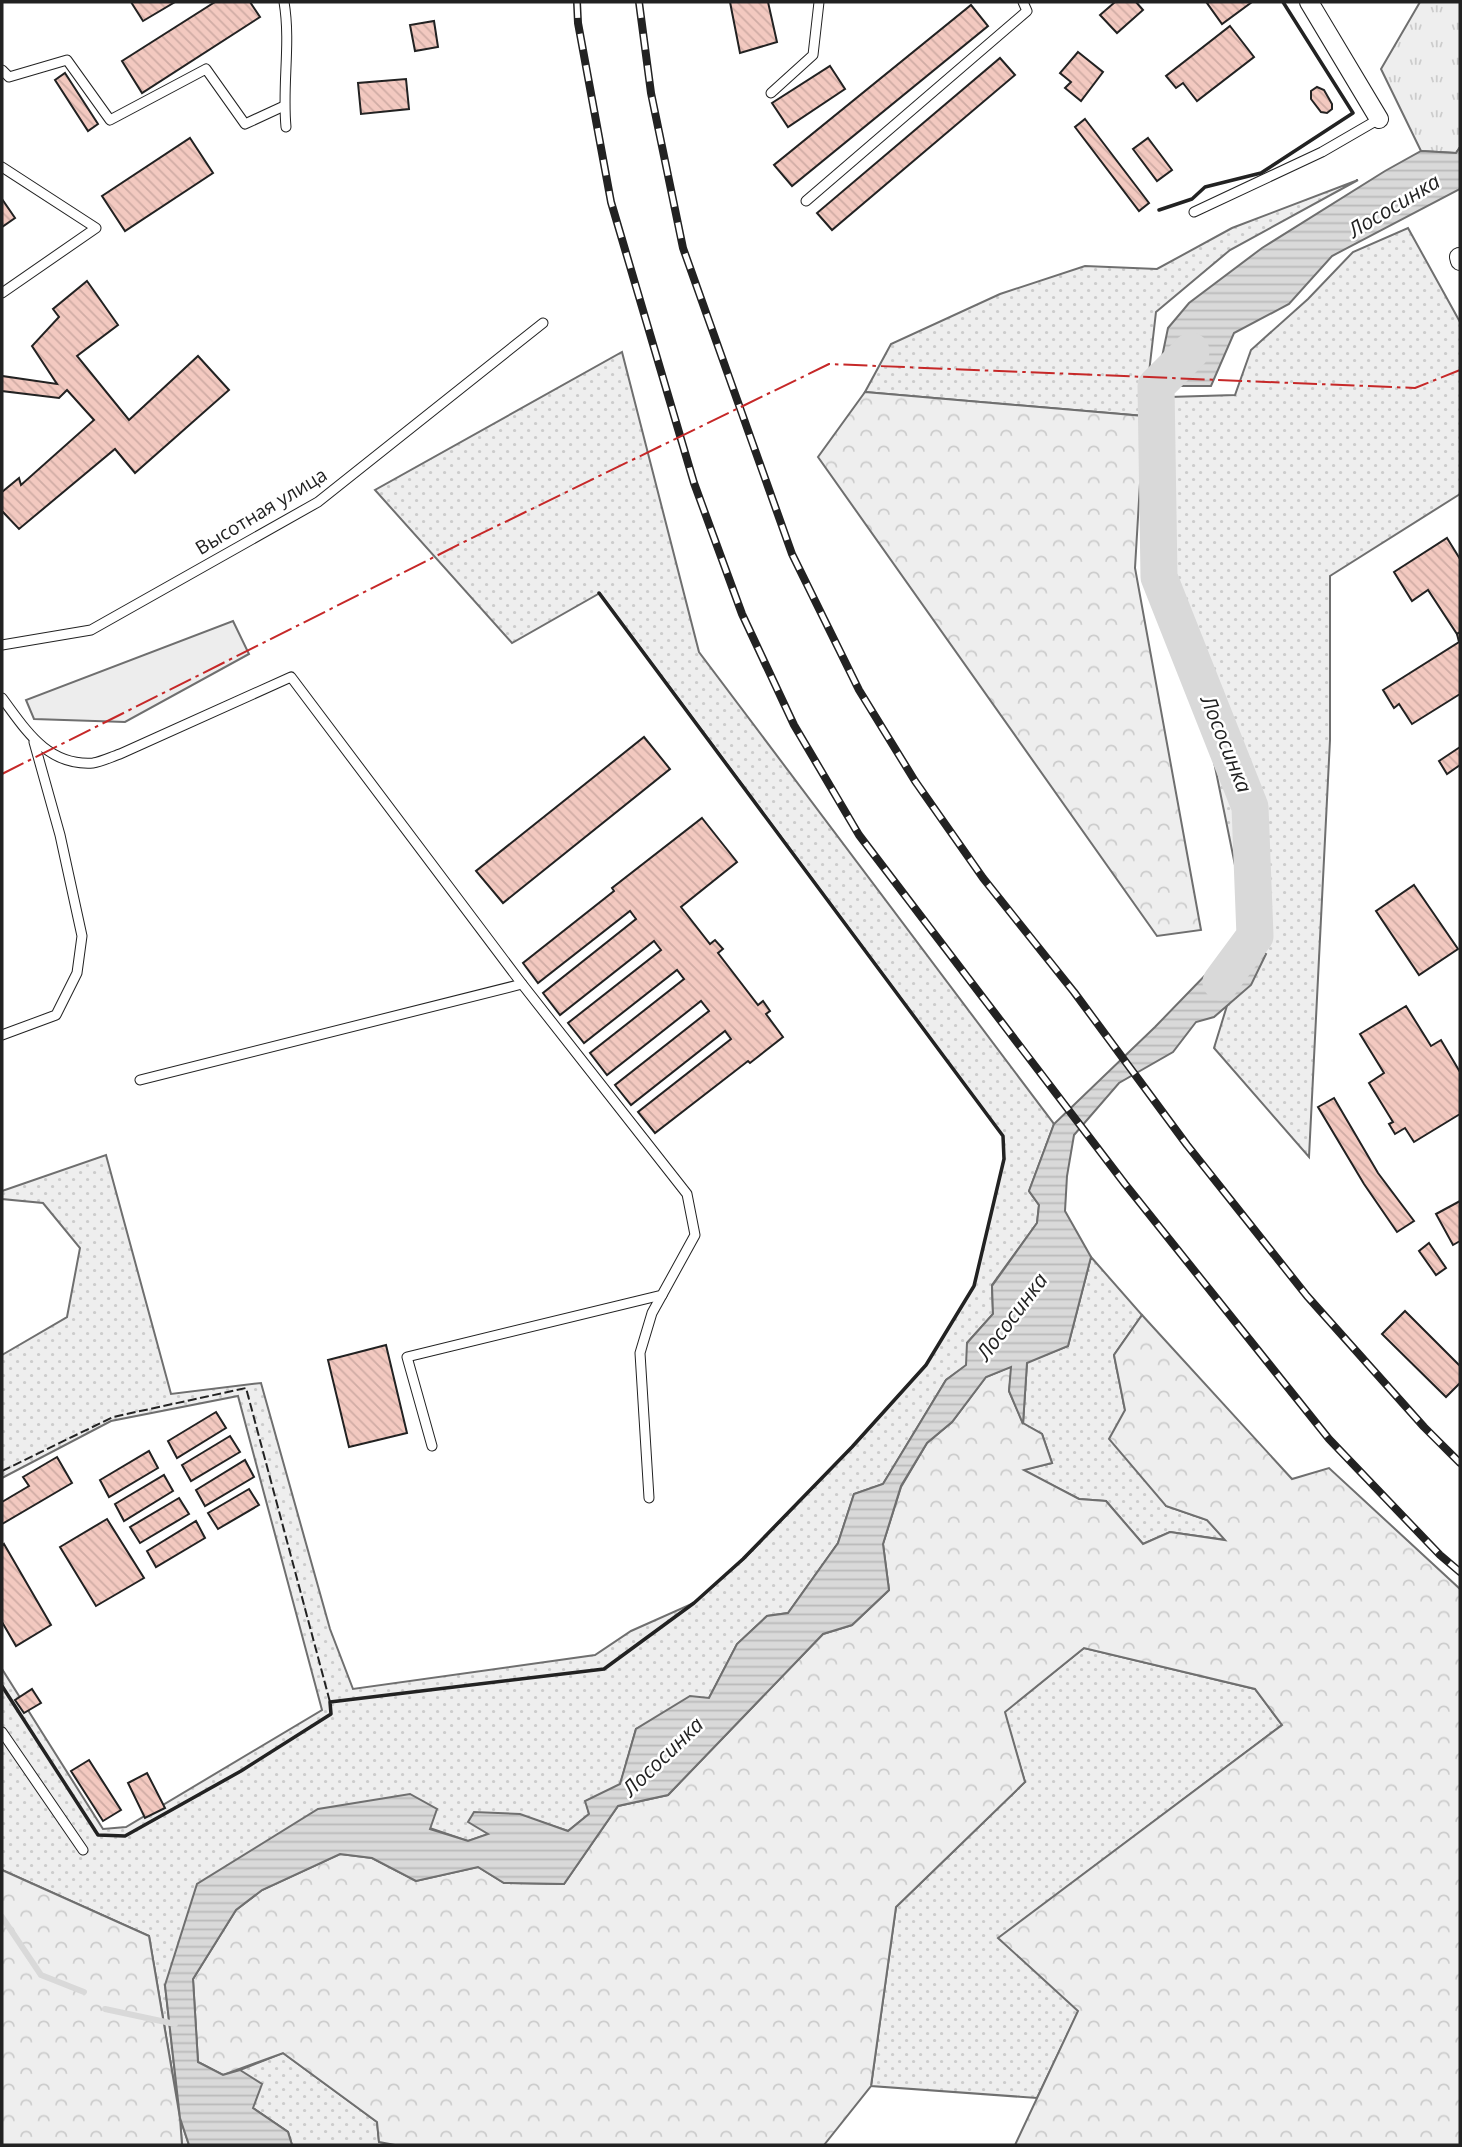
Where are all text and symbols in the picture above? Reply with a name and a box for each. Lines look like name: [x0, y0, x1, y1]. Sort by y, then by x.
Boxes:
water label: Лососинка: [1341, 167, 1445, 244]
street label: Высотная улица: [190, 461, 332, 561]
water label: Лососинка: [1194, 690, 1259, 797]
water label: Лососинка: [968, 1267, 1053, 1367]
water label: Лососинка: [615, 1710, 709, 1803]

